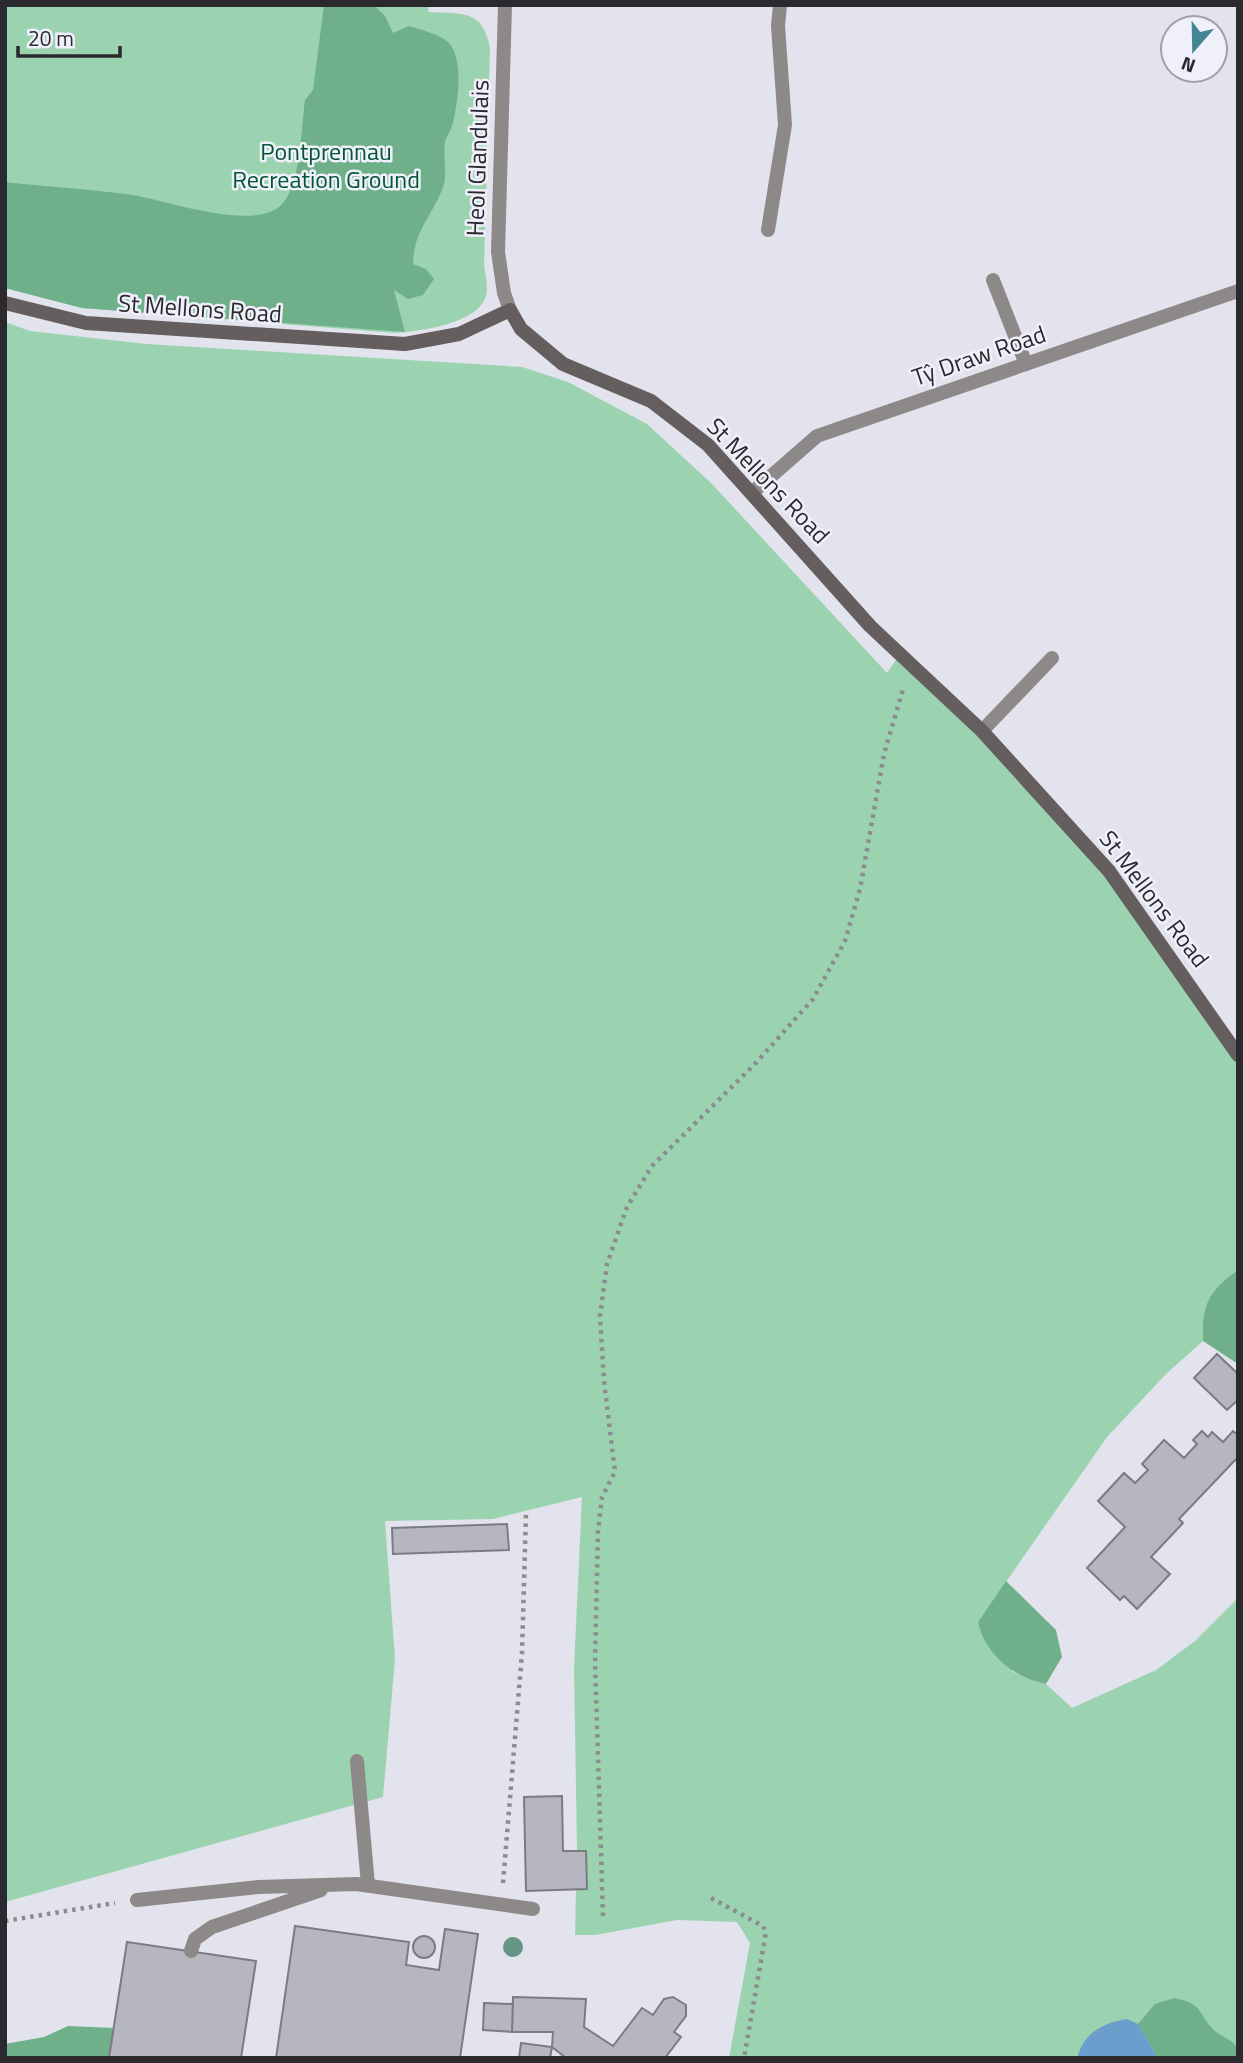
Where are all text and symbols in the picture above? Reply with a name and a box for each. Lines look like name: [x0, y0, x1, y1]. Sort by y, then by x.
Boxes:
scale bar: [18, 14, 119, 58]
north arrow: [1159, 14, 1229, 84]
text: 20 m: [28, 22, 74, 54]
text: N: [1177, 50, 1199, 81]
street label: Heol Glandulais: [456, 79, 498, 237]
park label: Pontprennau Recreation Ground: [232, 133, 420, 197]
street label: St Mellons Road: [117, 284, 283, 332]
street label: Tŷ Draw Road: [907, 315, 1050, 395]
street label: St Mellons Road: [699, 409, 839, 552]
street label: St Mellons Road: [1091, 822, 1218, 975]

